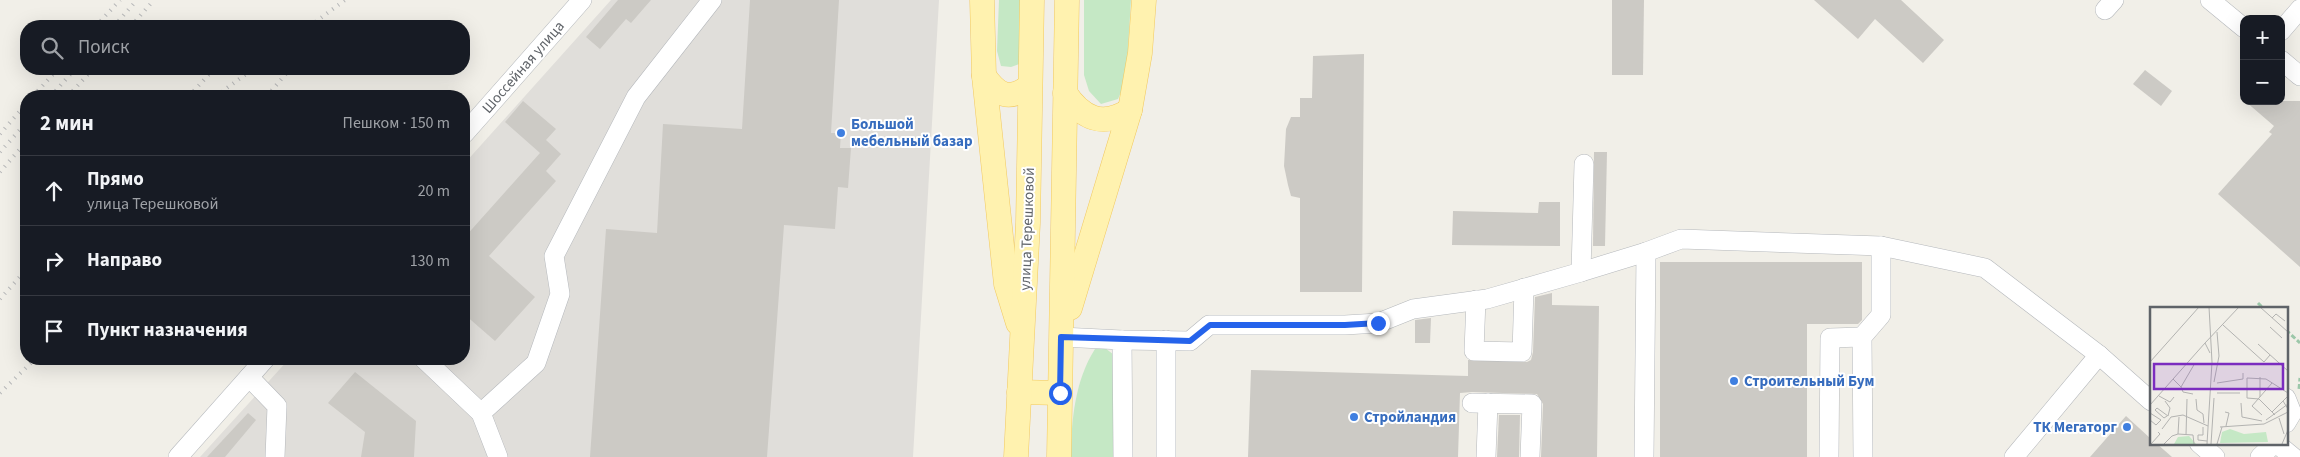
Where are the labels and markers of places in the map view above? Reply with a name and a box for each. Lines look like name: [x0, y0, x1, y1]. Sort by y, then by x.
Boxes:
place label: Большой мебельный базар: [851, 114, 973, 152]
marker: Большой мебельный базар: [835, 127, 847, 139]
place label: Строительный Бум: [1744, 371, 1874, 392]
marker: Строительный Бум: [1728, 375, 1740, 387]
place label: Стройландия: [1364, 407, 1456, 428]
marker: Стройландия: [1348, 411, 1360, 423]
place label: ТК Мегаторг: [2033, 417, 2118, 438]
marker: ТК Мегаторг: [2121, 421, 2133, 433]

